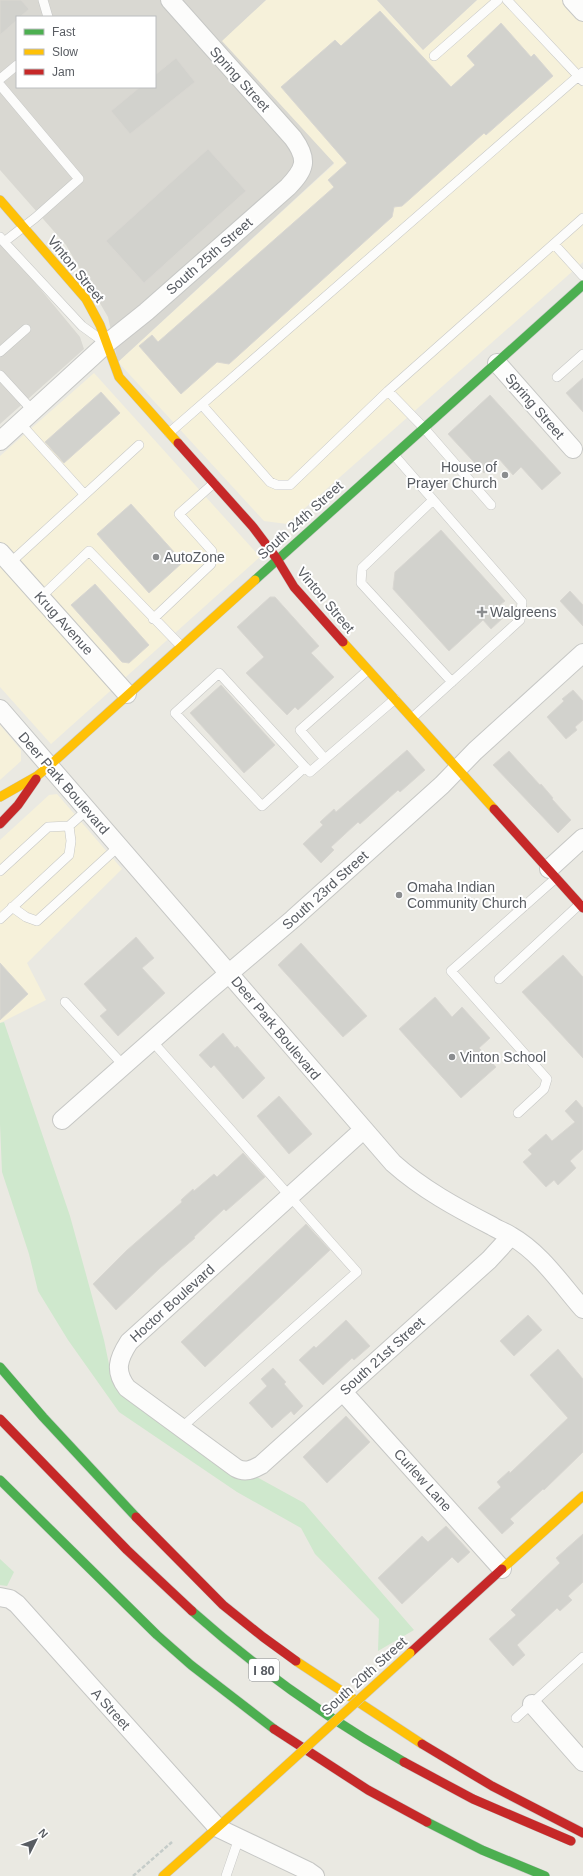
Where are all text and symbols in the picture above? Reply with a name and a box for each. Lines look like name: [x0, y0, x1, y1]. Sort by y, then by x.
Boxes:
legend: [16, 16, 156, 88]
text: Fast: [52, 25, 76, 39]
street label: Spring Street: [207, 43, 273, 115]
text: Slow: [52, 45, 78, 59]
text: Jam: [52, 65, 75, 79]
street label: South 25th Street: [163, 214, 255, 298]
street label: Vinton Street: [44, 233, 108, 305]
street label: Spring Street: [502, 370, 568, 442]
place label: House of Prayer Church: [407, 459, 497, 491]
marker: House of Prayer Church: [500, 470, 510, 480]
street label: South 24th Street: [254, 478, 346, 562]
place label: AutoZone: [164, 549, 225, 565]
marker: AutoZone: [151, 552, 161, 562]
street label: Vinton Street: [294, 564, 358, 636]
street label: Krug Avenue: [31, 588, 97, 658]
place label: Walgreens: [490, 604, 556, 620]
marker: Walgreens: [477, 607, 487, 617]
street label: Deer Park Boulevard: [15, 729, 113, 837]
street label: South 23rd Street: [279, 847, 371, 933]
place label: Omaha Indian Community Church: [407, 879, 527, 911]
marker: Omaha Indian Community Church: [394, 890, 404, 900]
street label: Deer Park Boulevard: [228, 973, 324, 1083]
place label: Vinton School: [460, 1049, 546, 1065]
marker: Vinton School: [447, 1052, 457, 1062]
street label: Hoctor Boulevard: [126, 1261, 218, 1345]
street label: South 21st Street: [336, 1314, 428, 1398]
street label: Curlew Lane: [391, 1445, 455, 1515]
street label: South 20th Street: [318, 1634, 410, 1718]
road number: I 80: [249, 1659, 279, 1681]
street label: A Street: [88, 1685, 134, 1733]
north arrow: [16, 1820, 56, 1860]
text: N: [36, 1826, 51, 1840]

